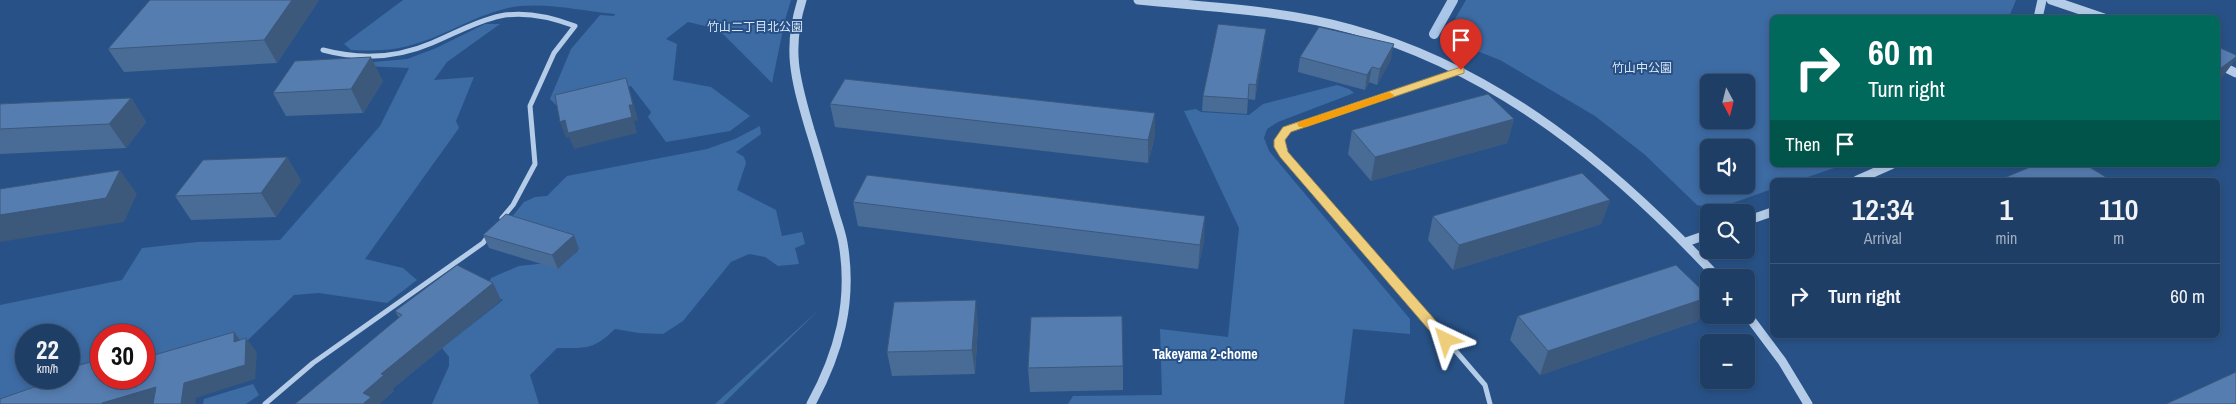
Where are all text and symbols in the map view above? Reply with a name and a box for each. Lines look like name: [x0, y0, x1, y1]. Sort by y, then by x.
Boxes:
park label: 竹山二丁目北公園: [707, 19, 803, 35]
pin: [1440, 19, 1482, 70]
icon: arrive: [1447, 26, 1475, 54]
text: 60 m: [1868, 29, 1933, 76]
icon: right: [1785, 35, 1850, 100]
park label: 竹山中公園: [1612, 60, 1672, 76]
north arrow: [1700, 74, 1755, 129]
map controls: [1700, 74, 1755, 389]
text: Turn right: [1868, 74, 1945, 104]
icon: arrive: [1831, 130, 1859, 158]
text: Then: [1785, 131, 1821, 157]
button: sound: [1700, 139, 1755, 194]
text: 12:34: [1852, 189, 1914, 229]
text: 1: [2000, 189, 2013, 229]
text: 110: [2099, 189, 2138, 229]
button: search: [1700, 204, 1755, 259]
text: Arrival: [1864, 227, 1902, 249]
text: min: [1996, 227, 2017, 249]
text: m: [2113, 227, 2124, 249]
button: +: [1700, 269, 1755, 324]
icon: right: [1785, 282, 1813, 310]
text: Turn right: [1828, 283, 1900, 309]
text: 60 m: [2170, 283, 2205, 309]
position arrow: [1419, 313, 1471, 365]
speed limit sign: 30: [90, 324, 155, 389]
text: 22: [36, 333, 59, 367]
button: −: [1700, 334, 1755, 389]
district label: Takeyama 2-chome: [1152, 345, 1258, 363]
text: km/h: [37, 361, 58, 377]

